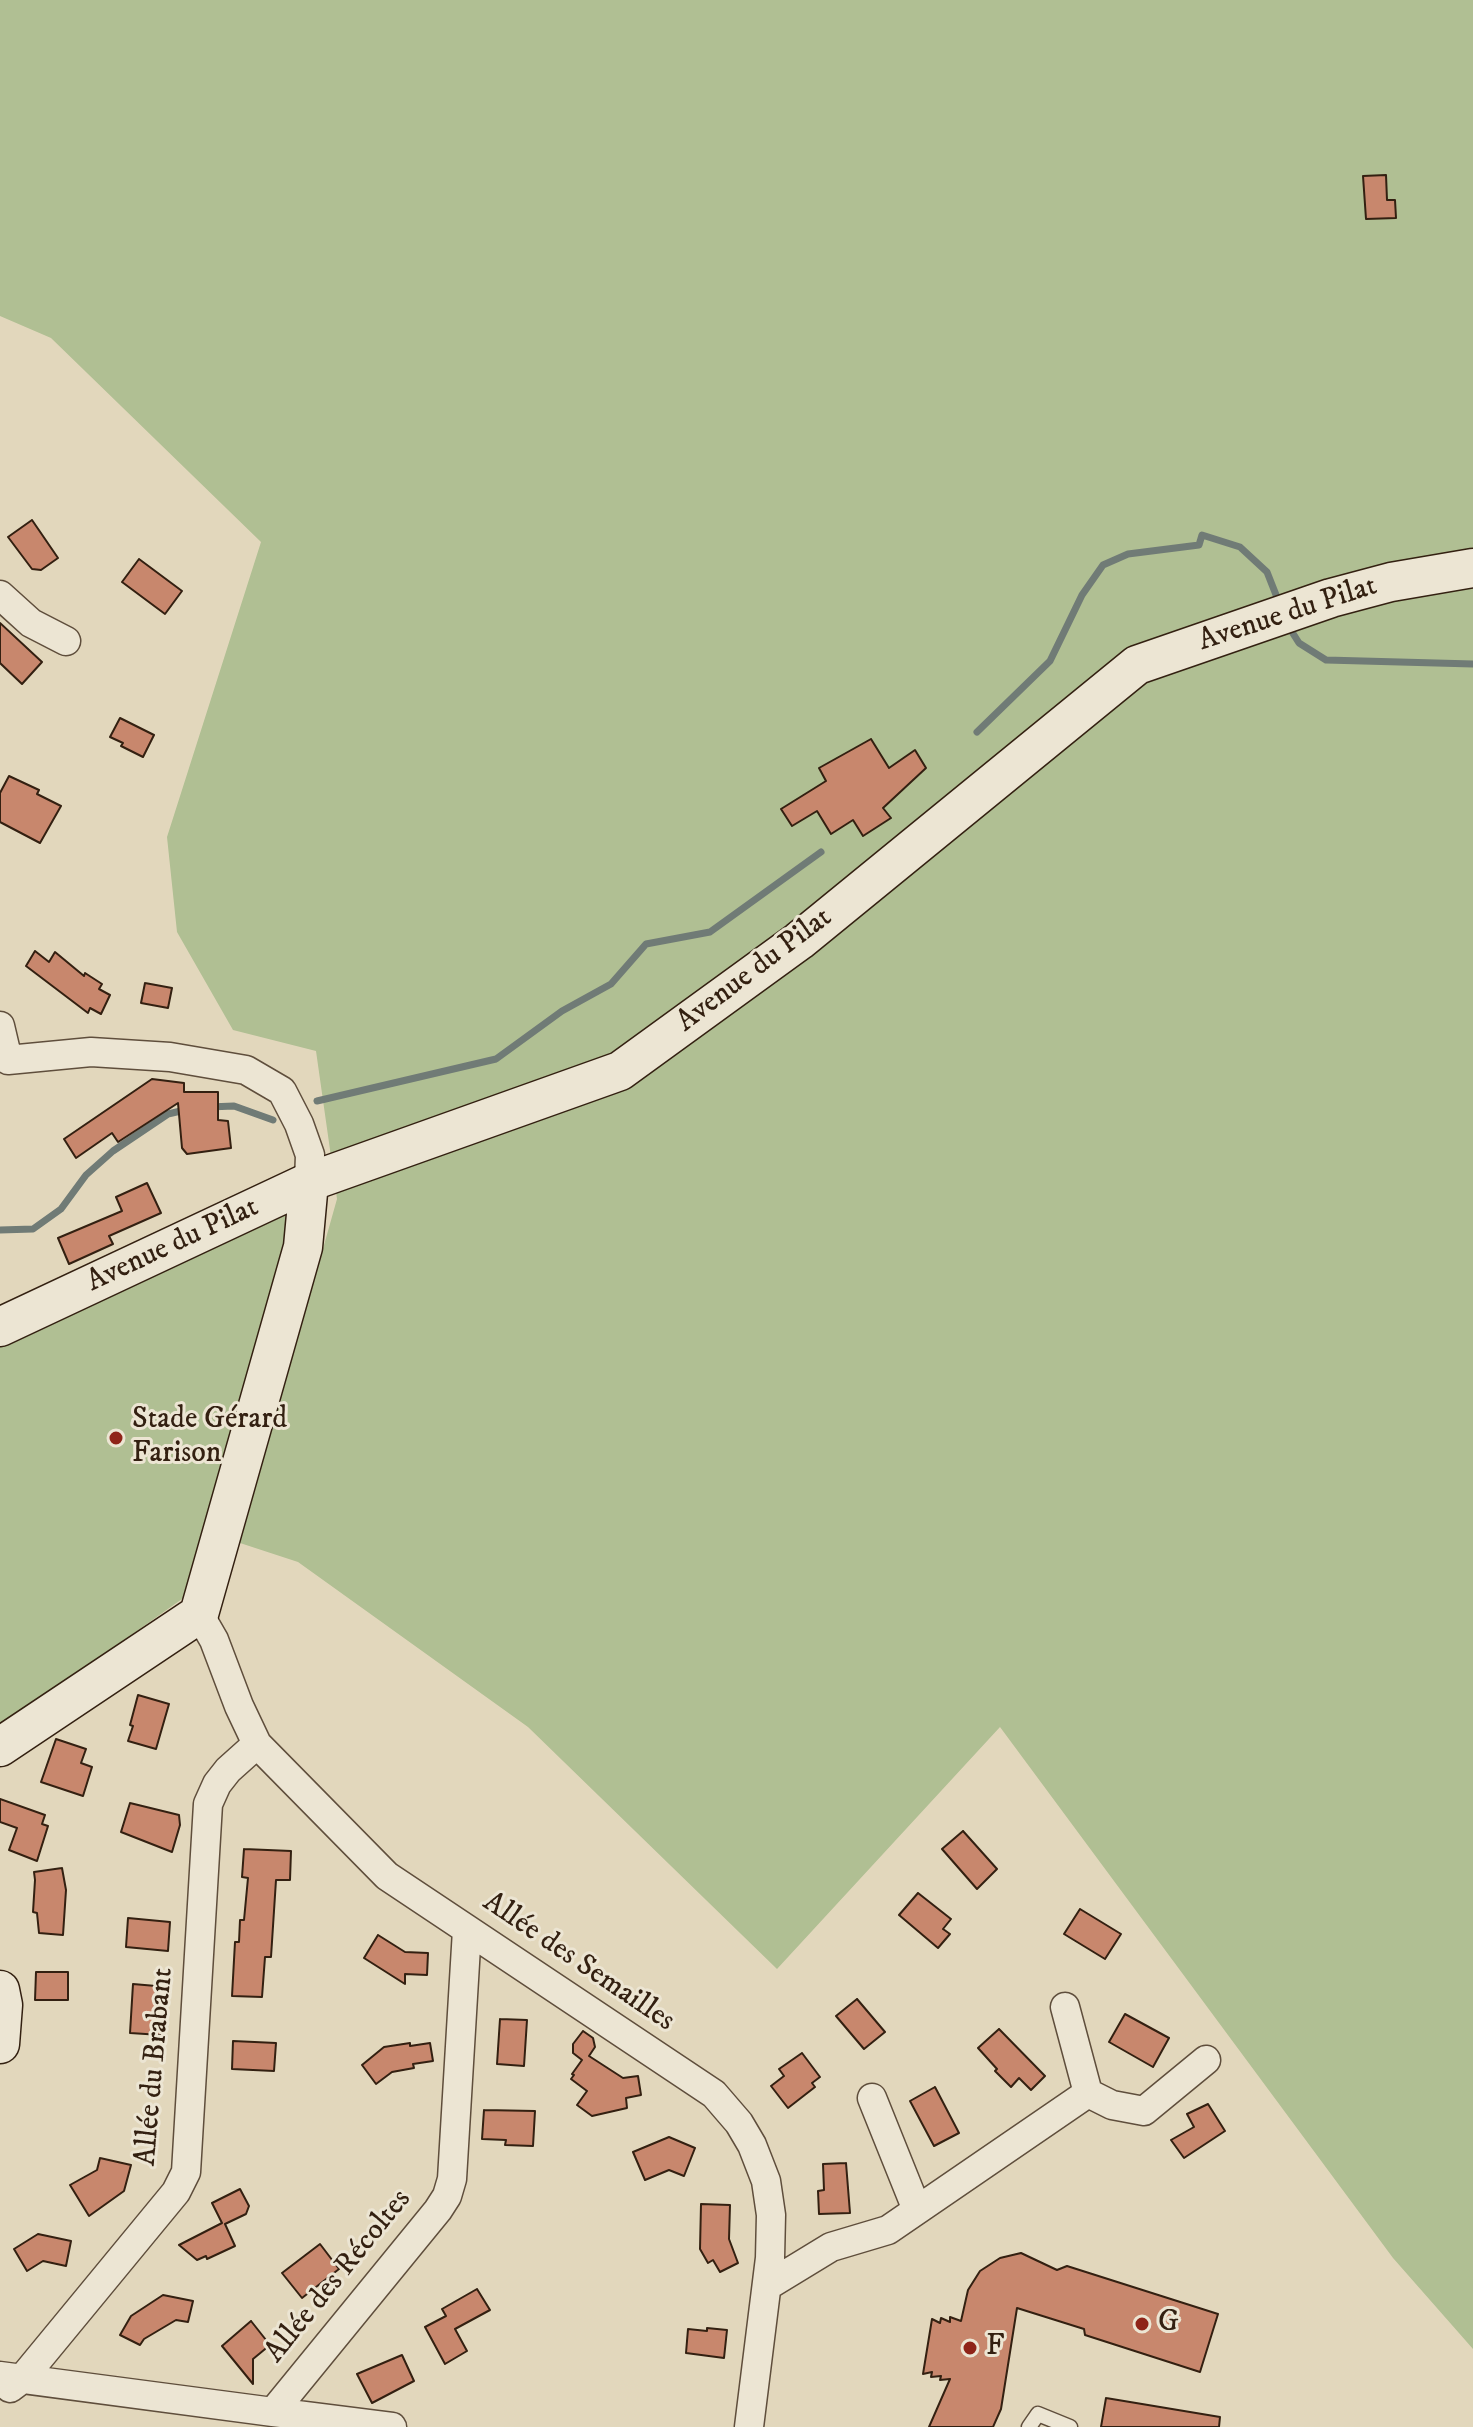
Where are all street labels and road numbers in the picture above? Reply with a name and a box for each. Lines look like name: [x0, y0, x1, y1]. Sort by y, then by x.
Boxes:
street label: Avenue du Pilat: [1194, 569, 1382, 661]
street label: Avenue du Pilat: [670, 901, 840, 1041]
street label: Avenue du Pilat: [81, 1191, 265, 1301]
street label: Allée des Semailles: [475, 1886, 681, 2040]
street label: Allée du Brabant: [129, 1966, 183, 2168]
street label: Allée des Récoltes: [258, 2183, 420, 2371]

